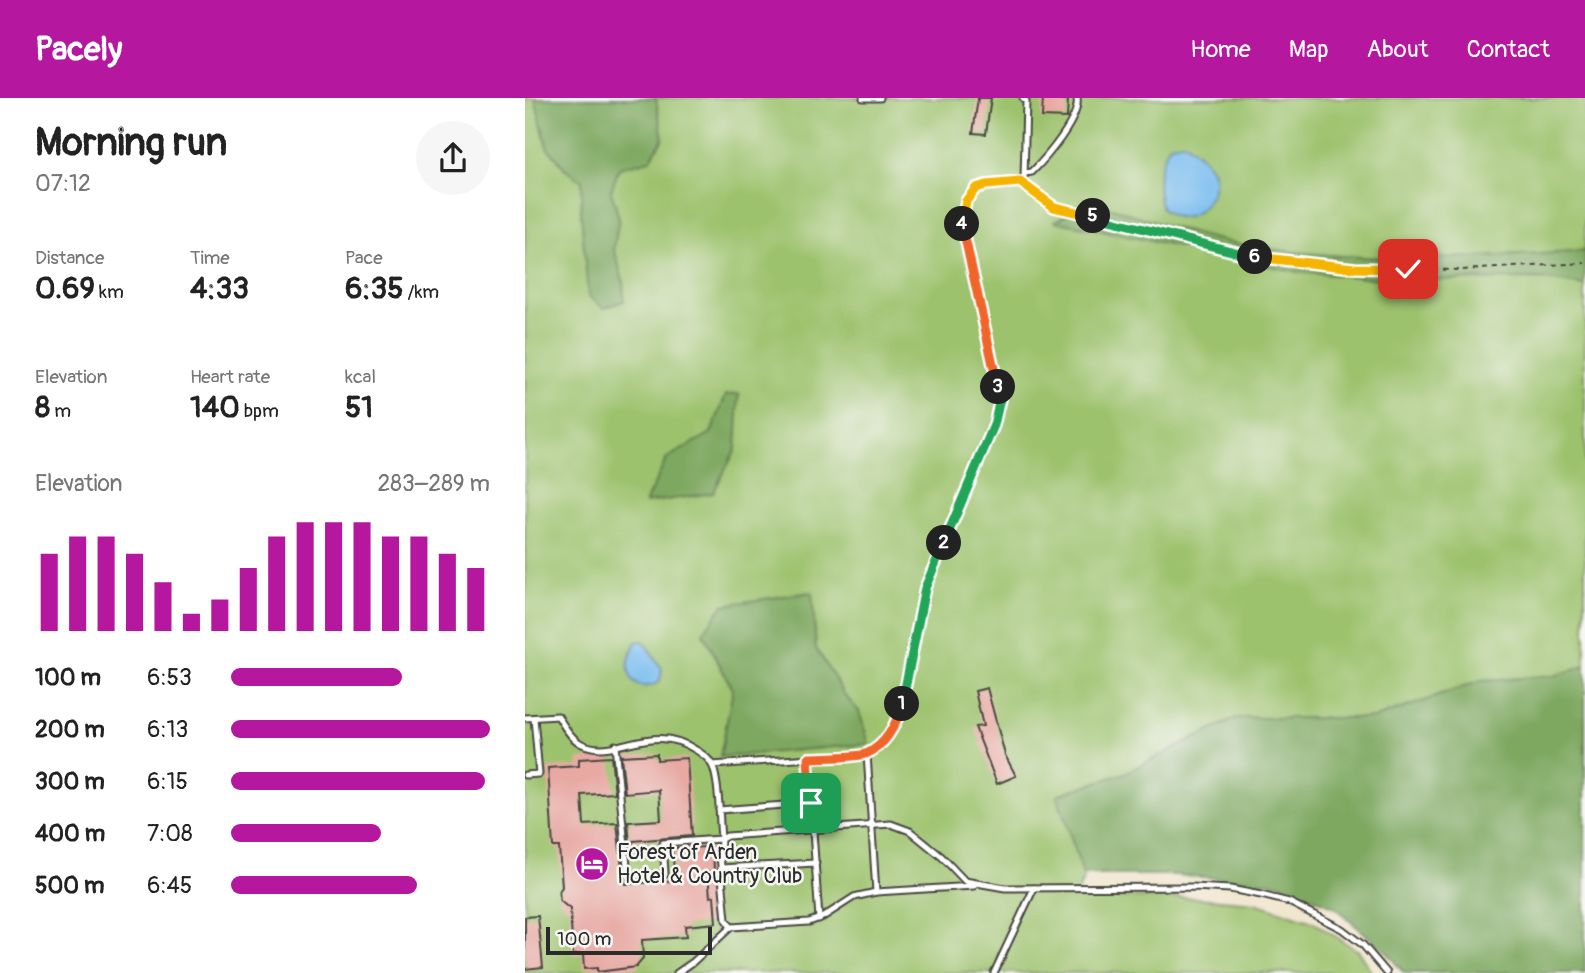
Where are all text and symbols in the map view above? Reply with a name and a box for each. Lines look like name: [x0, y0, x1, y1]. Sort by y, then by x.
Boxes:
text: Pacely: [35, 29, 122, 70]
text: Home: [1190, 35, 1251, 64]
text: Map: [1289, 35, 1329, 64]
text: About: [1367, 35, 1429, 64]
text: Contact: [1467, 35, 1550, 64]
text: Morning run: [35, 119, 227, 167]
button: share: [416, 121, 490, 195]
text: 07:12: [35, 169, 91, 198]
pin: 5: [1075, 198, 1111, 234]
text: 5: [1087, 203, 1098, 227]
pin: 4: [945, 206, 979, 242]
text: 4: [956, 211, 967, 235]
pin: [1378, 239, 1438, 299]
pin: 6: [1237, 240, 1273, 274]
text: 6: [1249, 244, 1260, 268]
text: Distance: [35, 246, 104, 270]
text: Time: [190, 246, 230, 270]
text: Pace: [345, 246, 383, 270]
icon: check: [1389, 250, 1427, 288]
text: 0.69: [35, 270, 95, 307]
text: 4:33: [190, 270, 249, 307]
text: 6:35: [345, 270, 403, 307]
text: km: [95, 280, 124, 304]
text: /km: [403, 280, 439, 304]
text: Elevation: [35, 365, 107, 389]
text: Heart rate: [190, 365, 270, 389]
text: kcal: [345, 365, 376, 389]
pin: 3: [981, 370, 1015, 404]
text: 3: [992, 374, 1003, 398]
text: 8: [35, 389, 50, 426]
text: 140: [190, 389, 240, 426]
text: 51: [345, 389, 373, 426]
text: m: [50, 399, 71, 423]
text: bpm: [240, 399, 279, 423]
text: Elevation: [35, 469, 123, 498]
text: 283–289 m: [377, 469, 490, 498]
pin: 2: [927, 526, 961, 560]
text: 2: [938, 530, 949, 554]
text: 100 m: [35, 663, 101, 692]
text: 6:53: [147, 663, 192, 692]
pin: 1: [885, 686, 919, 722]
text: 1: [898, 691, 905, 715]
text: 200 m: [35, 715, 105, 744]
text: 6:13: [147, 715, 188, 744]
text: 300 m: [35, 767, 105, 796]
text: 6:15: [147, 767, 188, 796]
pin: [781, 773, 841, 833]
icon: arrive: [792, 784, 830, 822]
text: 400 m: [35, 819, 105, 848]
text: 7:08: [147, 819, 193, 848]
place label: Forest of Arden Hotel & Country Club: [617, 839, 802, 890]
hotel icon: Forest of Arden Hotel & Country Club: [573, 845, 611, 883]
text: 500 m: [35, 871, 104, 900]
text: 6:45: [147, 871, 192, 900]
scale bar: [546, 924, 712, 956]
text: 100 m: [557, 927, 611, 951]

